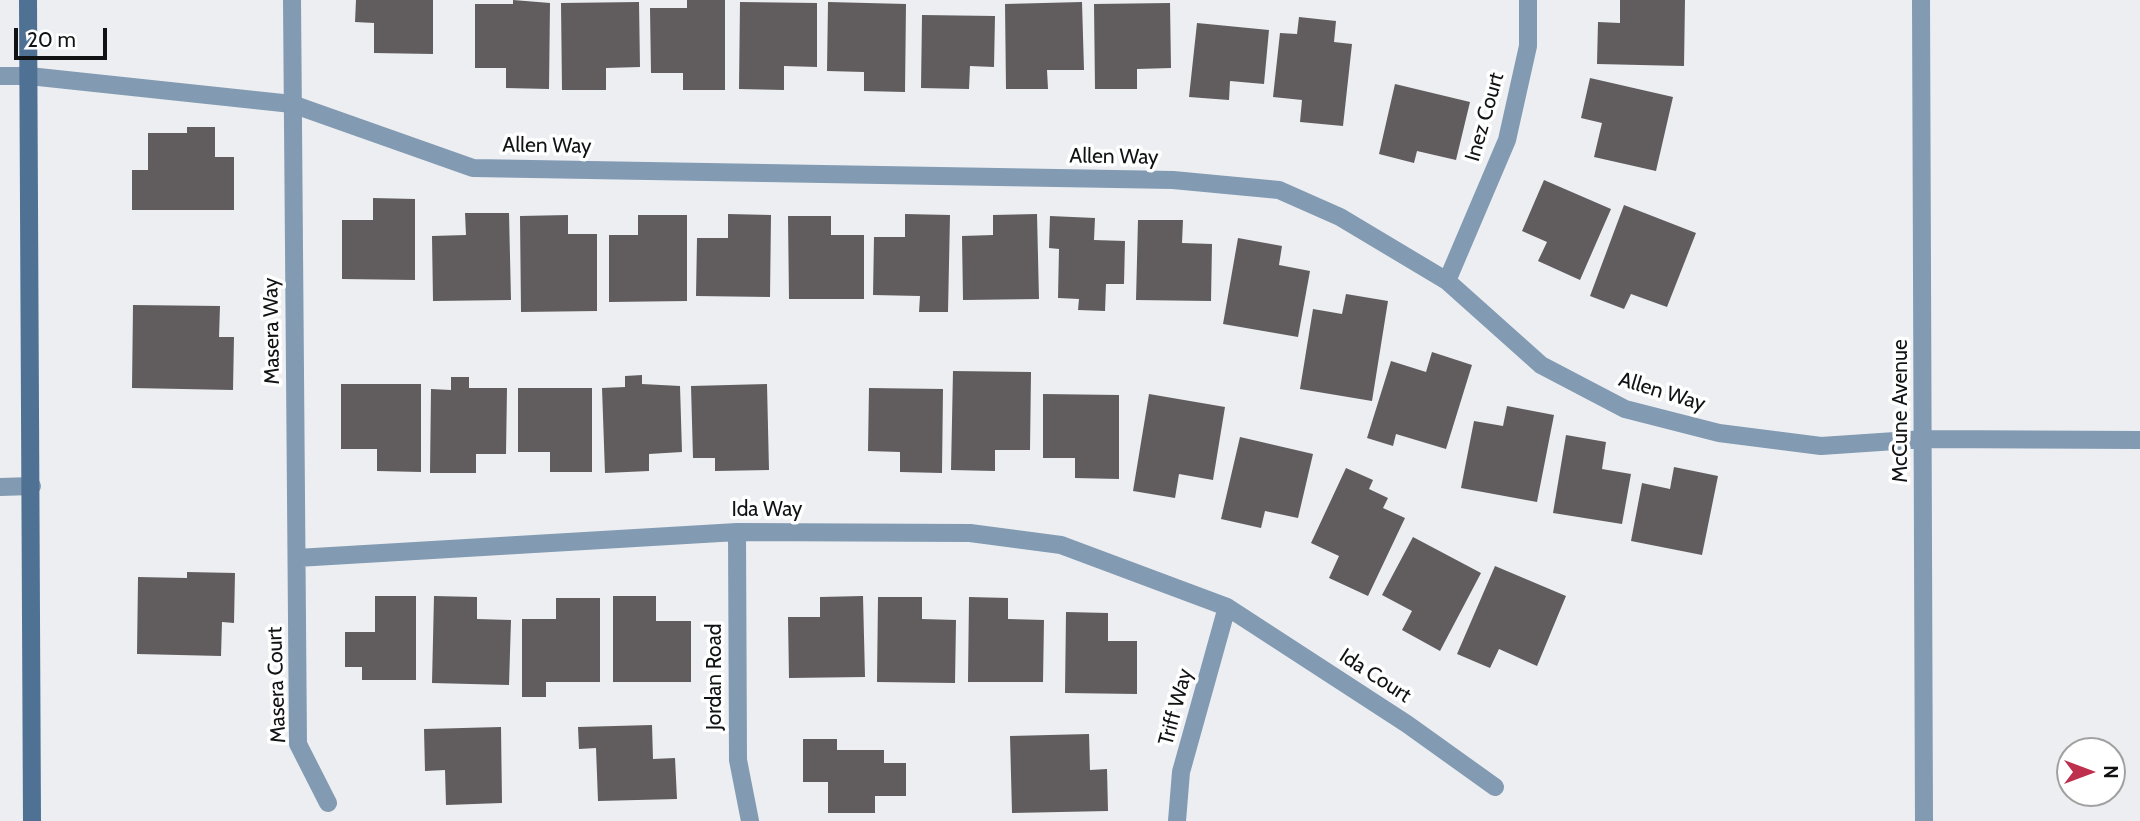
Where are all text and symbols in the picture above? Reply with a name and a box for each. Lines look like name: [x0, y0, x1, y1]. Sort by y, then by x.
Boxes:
scale bar: [18, 14, 110, 58]
text: 20 m: [27, 27, 76, 52]
street label: Inez Court: [1460, 70, 1510, 164]
street label: Allen Way: [502, 133, 592, 159]
street label: Allen Way: [1069, 144, 1159, 170]
street label: Masera Way: [258, 277, 286, 385]
street label: McCune Avenue: [1888, 339, 1914, 483]
street label: Allen Way: [1616, 367, 1708, 417]
street label: Ida Way: [732, 497, 802, 523]
street label: Jordan Road: [702, 624, 728, 730]
street label: Masera Court: [262, 626, 292, 744]
street label: Ida Court: [1334, 644, 1416, 708]
street label: Triff Way: [1154, 666, 1198, 748]
north arrow: [2056, 737, 2126, 807]
text: N: [2099, 765, 2122, 779]

